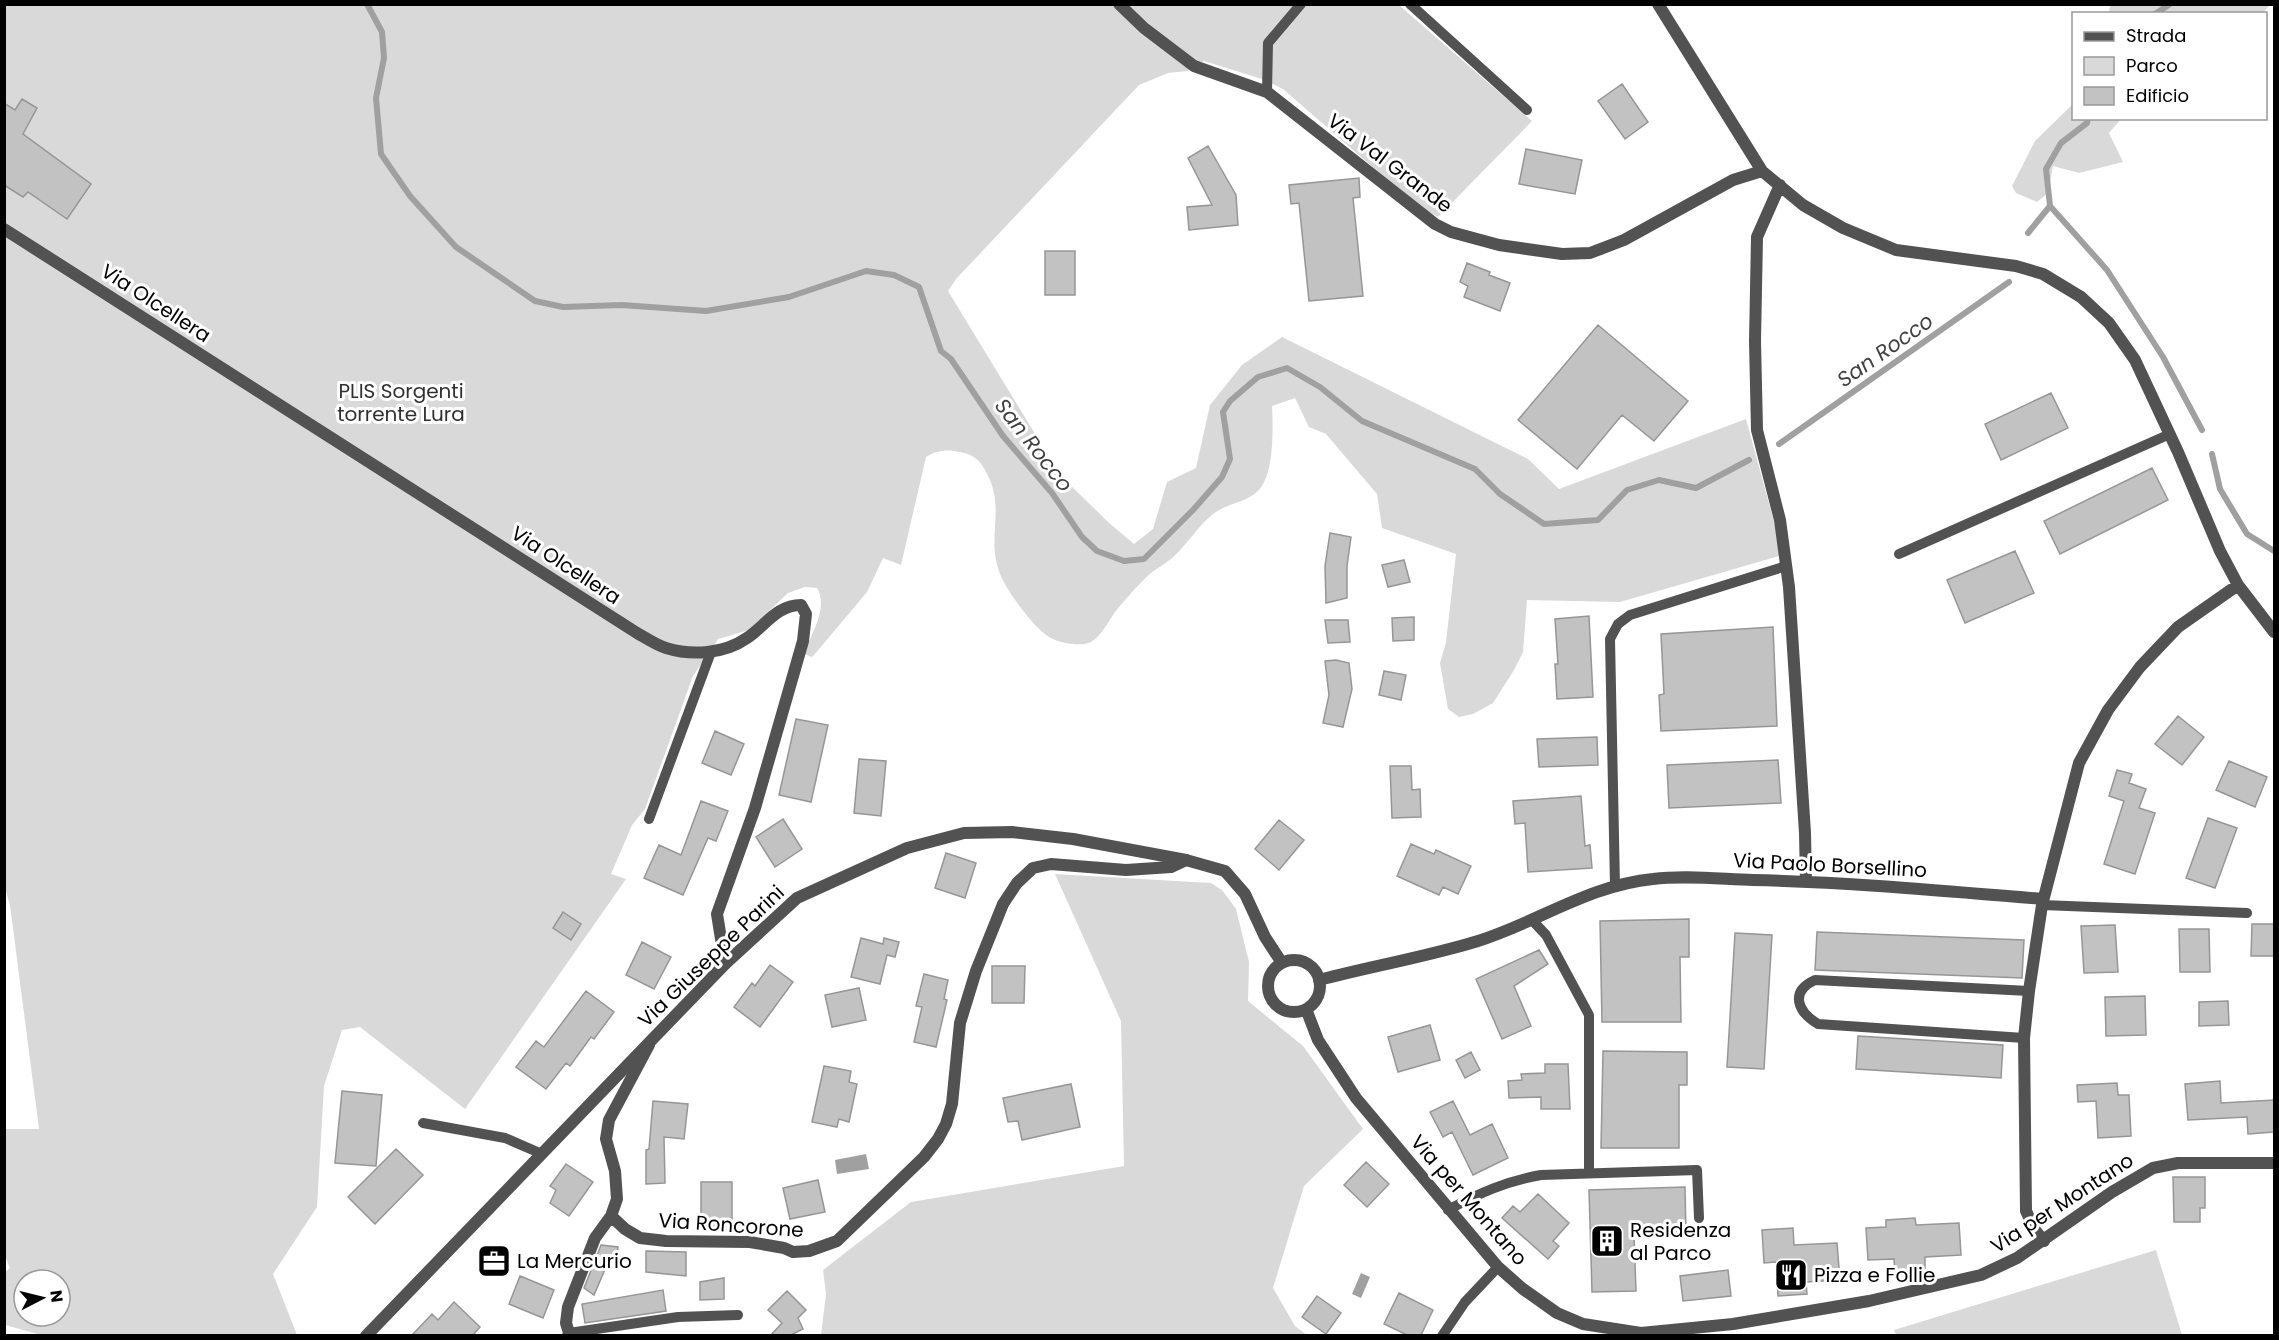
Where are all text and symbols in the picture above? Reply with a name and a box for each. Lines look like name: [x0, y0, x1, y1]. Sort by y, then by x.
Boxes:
legend: [2072, 12, 2267, 120]
text: Strada: [2126, 23, 2186, 48]
text: Parco: [2126, 53, 2178, 78]
text: Edificio: [2126, 83, 2189, 108]
street label: Via Val Grande: [1322, 107, 1458, 219]
street label: Via Olcellera: [96, 257, 216, 349]
water label: San Rocco: [1831, 306, 1939, 394]
park label: PLIS Sorgenti torrente Lura: [337, 377, 465, 428]
water label: San Rocco: [988, 392, 1080, 498]
street label: Via Olcellera: [506, 519, 626, 611]
street label: Via Paolo Borsellino: [1732, 846, 1928, 884]
street label: Via Giuseppe Parini: [632, 879, 790, 1033]
street label: Via per Montano: [1404, 1128, 1534, 1272]
street label: Via per Montano: [1985, 1146, 2139, 1260]
street label: Via Roncorone: [657, 1206, 805, 1244]
place label: Residenza al Parco: [1630, 1216, 1731, 1267]
building icon: Residenza al Parco: [1589, 1223, 1625, 1259]
office icon: La Mercurio: [476, 1243, 512, 1279]
place label: La Mercurio: [517, 1247, 632, 1275]
restaurant icon: Pizza e Follie: [1773, 1257, 1809, 1293]
place label: Pizza e Follie: [1814, 1261, 1935, 1289]
north arrow: [12, 1268, 72, 1328]
text: N: [44, 1289, 69, 1304]

